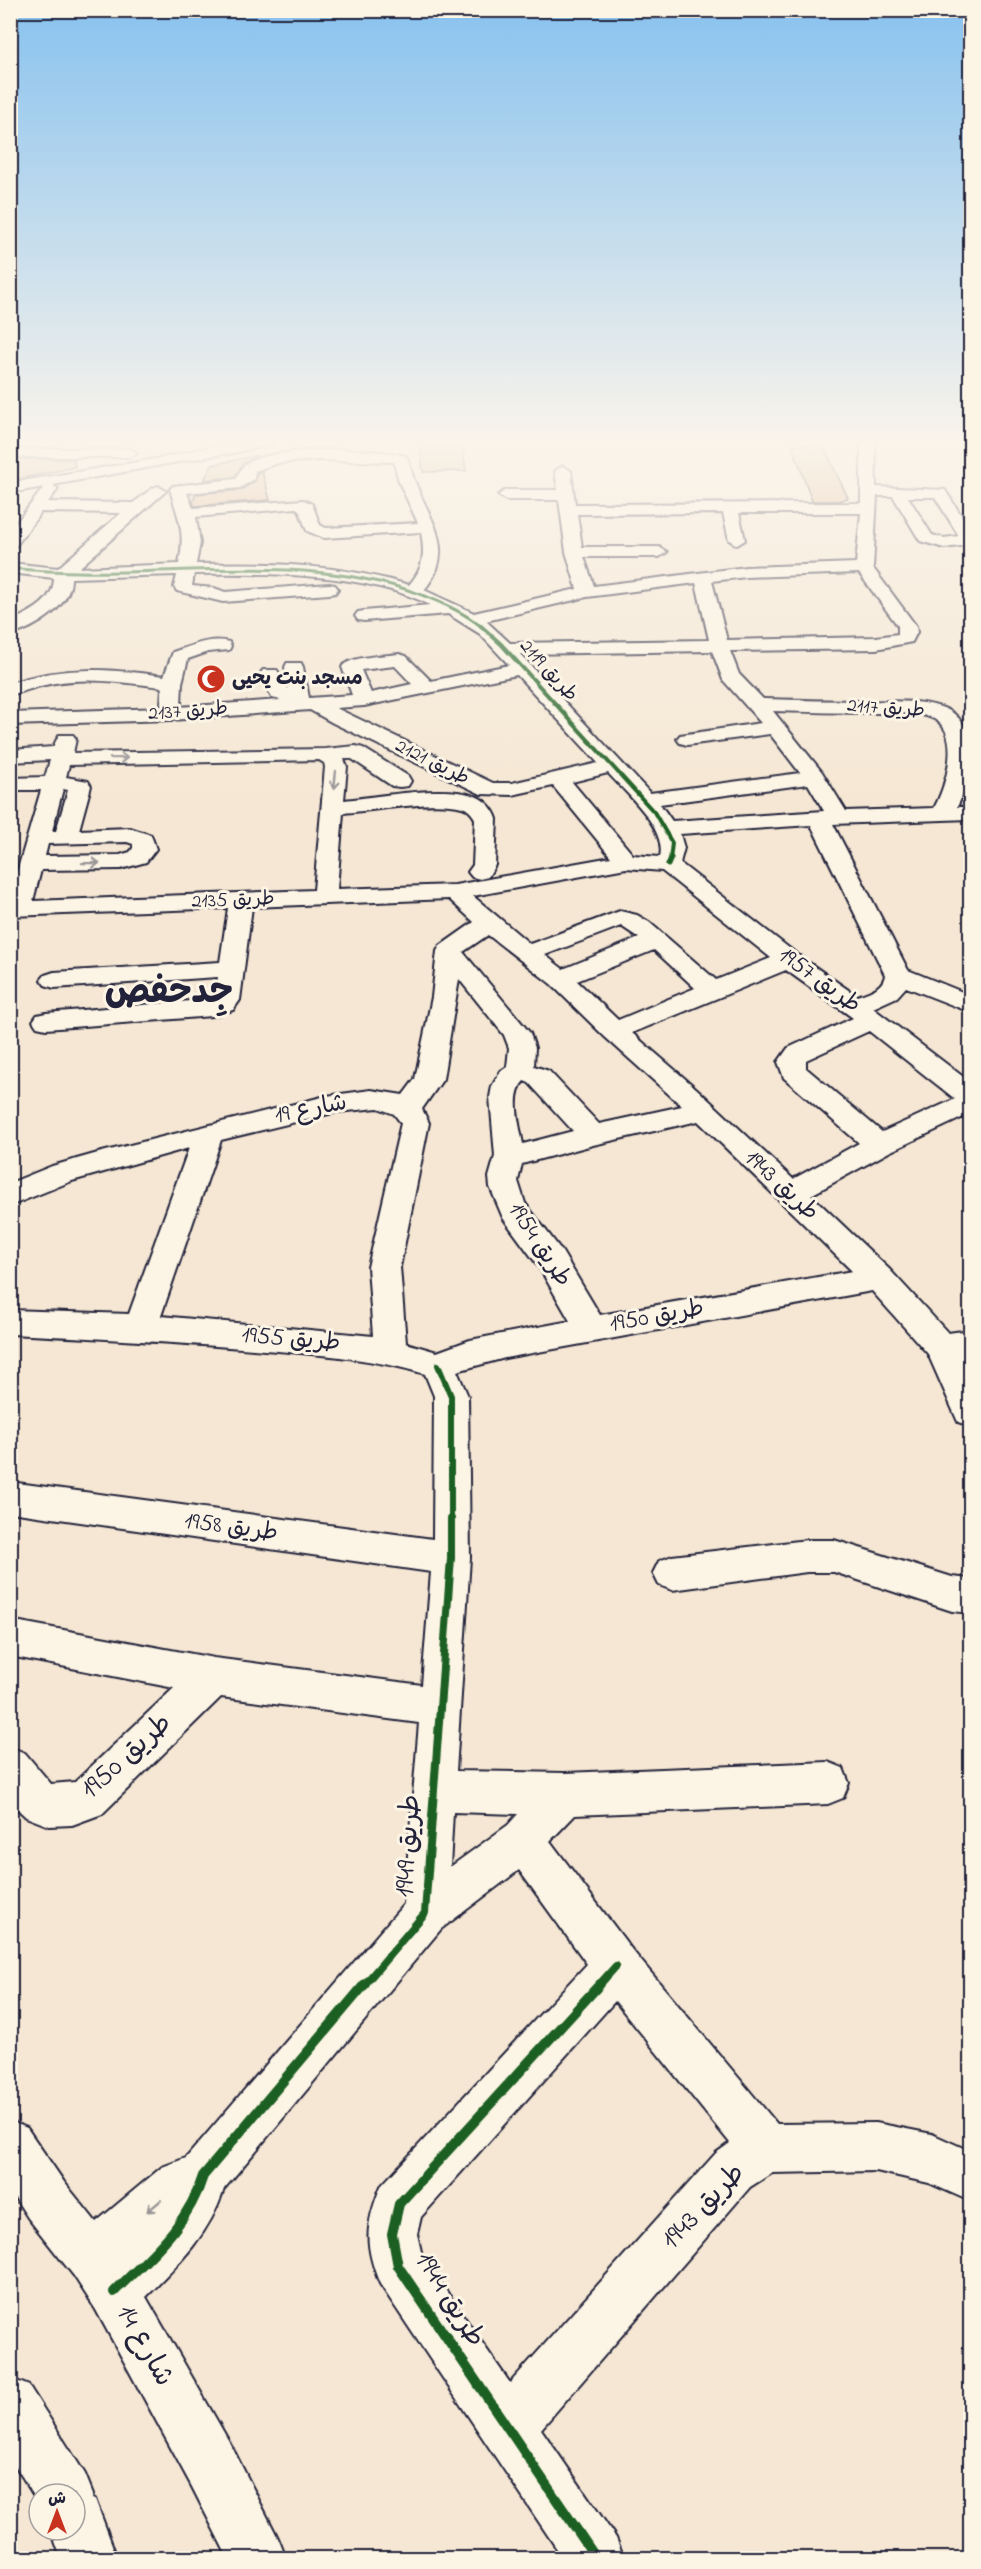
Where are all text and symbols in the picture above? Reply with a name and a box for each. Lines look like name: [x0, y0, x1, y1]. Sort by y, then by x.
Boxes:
street label: طريق 2119: [512, 633, 584, 709]
mosque icon: مسجد بنت يحيى: [195, 663, 227, 695]
place label: مسجد بنت يحيى: [232, 665, 363, 694]
street label: طريق 2117: [846, 692, 926, 726]
street label: طريق 2137: [147, 695, 229, 729]
street label: طريق 2121: [390, 733, 474, 793]
one-way arrow: [109, 752, 129, 764]
one-way arrow: [329, 769, 340, 789]
one-way arrow: [81, 857, 101, 869]
street label: طريق 2135: [191, 885, 275, 917]
street label: طريق 1957: [770, 939, 868, 1023]
district label: جِدحفص: [105, 967, 233, 1020]
street label: شارع 19: [272, 1086, 350, 1134]
street label: طريق 1943: [736, 1142, 826, 1230]
street label: طريق 1954: [498, 1196, 580, 1294]
street label: طريق 1950: [607, 1291, 707, 1343]
street label: طريق 1955: [240, 1318, 342, 1362]
street label: طريق 1958: [182, 1504, 280, 1552]
street label: طريق 1950: [72, 1705, 182, 1809]
street label: طريق 1949: [385, 1793, 433, 1899]
street label: طريق 1943: [652, 2155, 756, 2259]
one-way arrow: [147, 2199, 162, 2213]
street label: طريق 1944: [403, 2244, 495, 2356]
street label: شارع 14: [105, 2298, 183, 2394]
north arrow: [27, 2482, 87, 2542]
text: ش: [48, 2487, 66, 2511]

